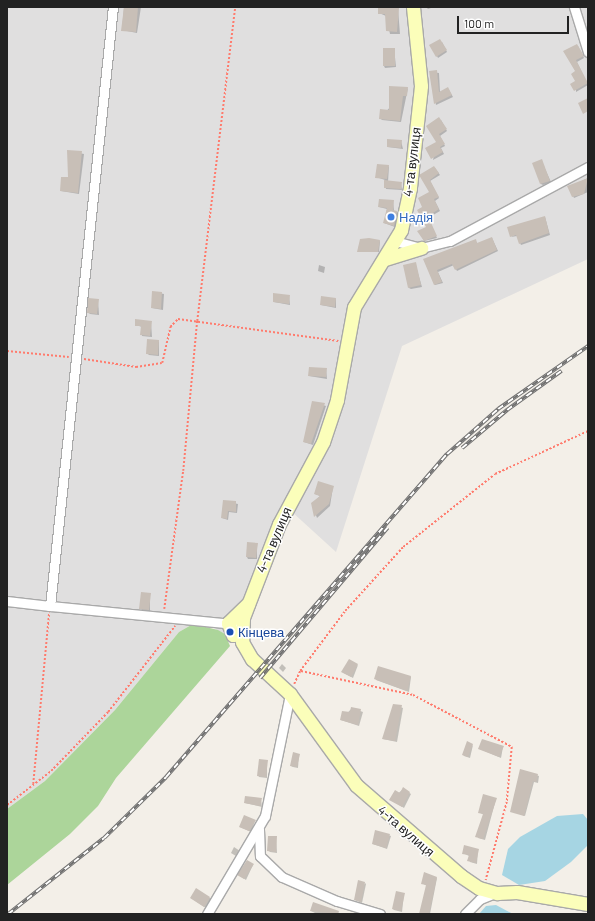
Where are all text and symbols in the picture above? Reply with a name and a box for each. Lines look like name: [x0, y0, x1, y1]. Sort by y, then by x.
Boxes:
scale bar: [459, 8, 571, 34]
text: 100 m: [464, 16, 494, 30]
street label: 4-та вулиця: [400, 126, 424, 198]
place label: Надія: [399, 209, 433, 225]
marker: Надія: [386, 212, 396, 222]
street label: 4-та вулиця: [253, 505, 295, 575]
place label: Кінцева: [238, 624, 284, 640]
marker: Кінцева: [225, 627, 235, 637]
street label: 4-та вулиця: [374, 802, 438, 860]

